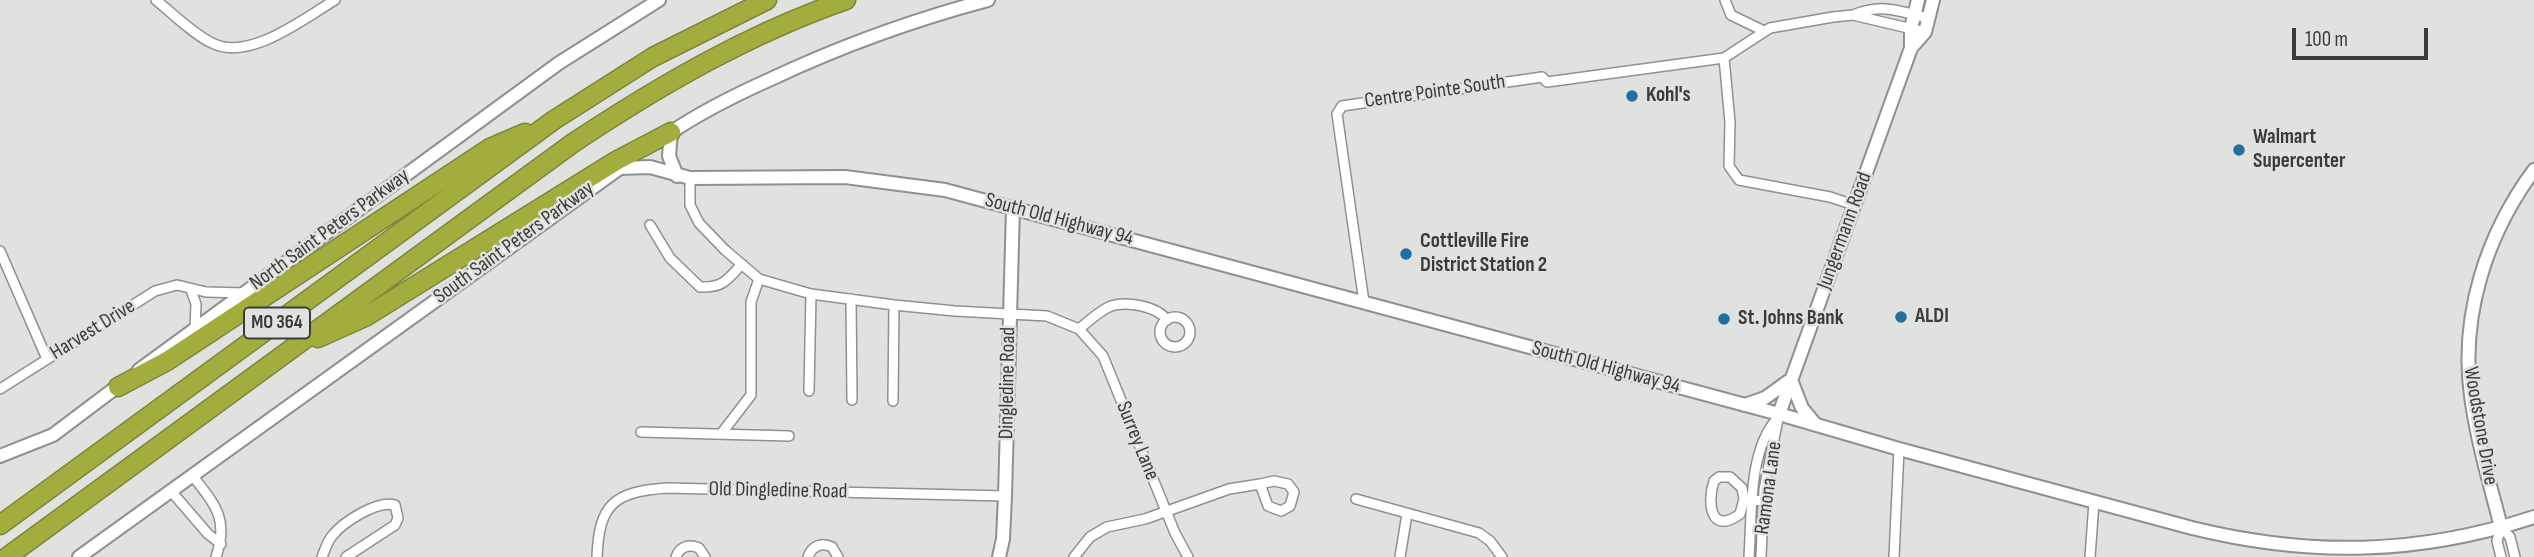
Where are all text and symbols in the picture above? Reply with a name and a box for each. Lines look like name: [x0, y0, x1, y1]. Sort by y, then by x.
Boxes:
scale bar: [2296, 14, 2432, 58]
text: 100 m: [2305, 27, 2348, 52]
street label: Centre Pointe South: [1363, 70, 1507, 114]
place label: Kohl's: [1646, 83, 1691, 109]
marker: Kohl's: [1624, 88, 1640, 104]
place label: Walmart Supercenter: [2253, 125, 2345, 175]
marker: Walmart Supercenter: [2231, 142, 2247, 158]
street label: North Saint Peters Parkway: [245, 164, 415, 296]
street label: Jungermann Road: [1812, 169, 1878, 293]
street label: South Saint Peters Parkway: [429, 176, 599, 310]
street label: South Old Highway 94: [982, 188, 1136, 252]
place label: Cottleville Fire District Station 2: [1420, 229, 1547, 279]
marker: Cottleville Fire District Station 2: [1398, 246, 1414, 262]
street label: Harvest Drive: [46, 294, 140, 366]
place label: ALDI: [1915, 304, 1949, 330]
place label: St. Johns Bank: [1738, 306, 1844, 332]
road number: MO 364: [244, 308, 310, 338]
marker: ALDI: [1893, 309, 1909, 325]
marker: St. Johns Bank: [1716, 311, 1732, 327]
street label: Dingledine Road: [994, 327, 1022, 439]
street label: South Old Highway 94: [1529, 336, 1683, 400]
street label: Woodstone Drive: [2457, 365, 2503, 487]
street label: Surrey Lane: [1110, 398, 1164, 484]
street label: Ramona Lane: [1750, 440, 1788, 536]
street label: Old Dingledine Road: [708, 477, 848, 505]

